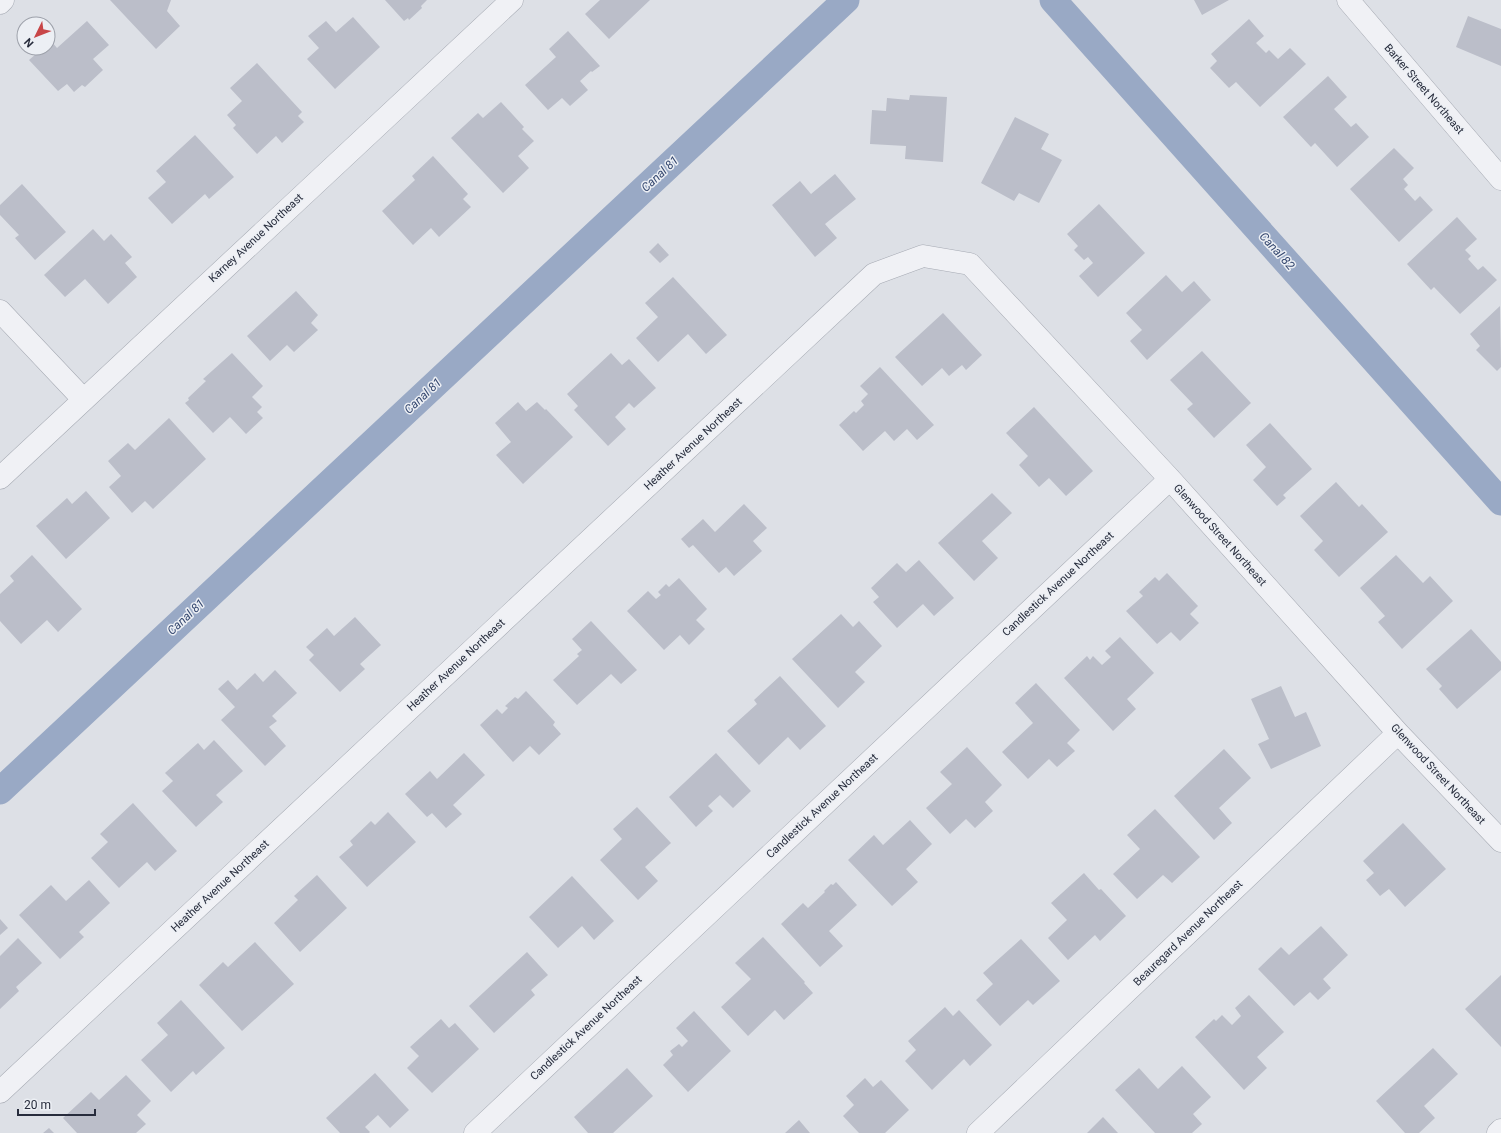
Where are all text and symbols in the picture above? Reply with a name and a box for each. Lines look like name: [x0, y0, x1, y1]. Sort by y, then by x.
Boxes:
north arrow: [16, 16, 56, 56]
text: N: [21, 35, 36, 50]
street label: Barker Street Northeast: [1381, 41, 1467, 137]
water label: Canal 81: [639, 153, 681, 195]
street label: Karney Avenue Northeast: [206, 191, 306, 285]
water label: Canal 82: [1257, 229, 1298, 273]
water label: Canal 81: [402, 375, 444, 417]
street label: Heather Avenue Northeast: [641, 395, 745, 493]
street label: Glenwood Street Northeast: [1171, 481, 1269, 589]
street label: Candlestick Avenue Northeast: [1000, 529, 1117, 639]
water label: Canal 81: [165, 596, 207, 638]
street label: Heather Avenue Northeast: [404, 616, 508, 714]
street label: Glenwood Street Northeast: [1388, 721, 1488, 827]
street label: Candlestick Avenue Northeast: [764, 751, 881, 861]
street label: Heather Avenue Northeast: [168, 837, 272, 935]
street label: Beauregard Avenue Northeast: [1131, 877, 1245, 989]
street label: Candlestick Avenue Northeast: [528, 973, 645, 1083]
scale bar: [18, 1091, 95, 1117]
text: 20 m: [24, 1098, 51, 1112]

